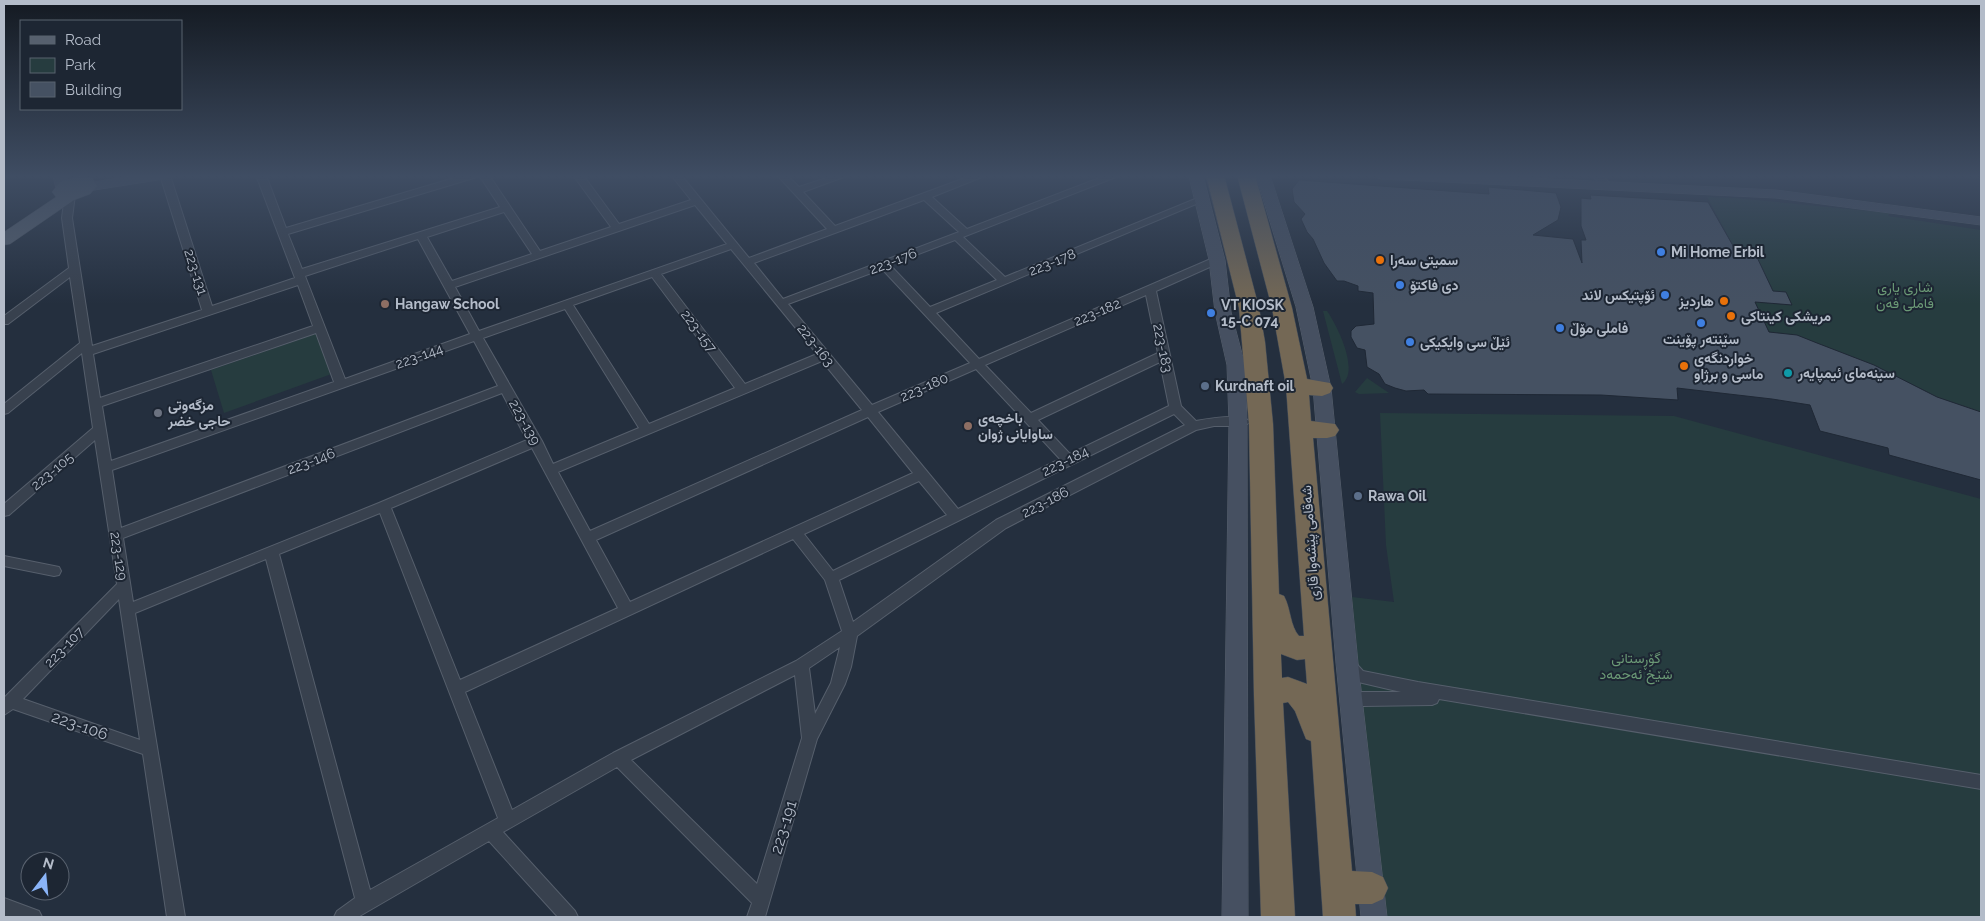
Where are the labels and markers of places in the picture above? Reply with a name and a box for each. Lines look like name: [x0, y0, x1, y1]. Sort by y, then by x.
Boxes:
place label: Mi Home Erbil: [1671, 244, 1765, 260]
marker: Mi Home Erbil: [1655, 246, 1667, 258]
place label: سمیتی سەرا: [1390, 252, 1458, 269]
marker: سمیتی سەرا: [1374, 254, 1386, 266]
place label: دی فاکتۆ: [1410, 277, 1459, 294]
marker: دی فاکتۆ: [1394, 279, 1406, 291]
place label: ئۆپتیکس لاند: [1582, 287, 1655, 305]
marker: ئۆپتیکس لاند: [1659, 289, 1671, 301]
place label: هاردیز: [1678, 293, 1714, 310]
marker: هاردیز: [1718, 295, 1730, 307]
place label: Hangaw School: [395, 296, 500, 312]
place label: VT KIOSK 15-C 074: [1221, 297, 1285, 329]
marker: Hangaw School: [379, 298, 391, 310]
marker: VT KIOSK 15-C 074: [1205, 307, 1217, 319]
place label: مریشکی کینتاکی: [1741, 308, 1832, 325]
marker: مریشکی کینتاکی: [1725, 310, 1737, 322]
marker: سێنتەر پۆینت: [1695, 317, 1707, 329]
place label: فاملی مۆڵ: [1570, 320, 1628, 337]
marker: فاملی مۆڵ: [1554, 322, 1566, 334]
place label: سێنتەر پۆینت: [1663, 331, 1739, 349]
place label: ئێڵ سی وایکیکی: [1420, 334, 1510, 351]
marker: ئێڵ سی وایکیکی: [1404, 336, 1416, 348]
place label: خواردنگەی ماسی و برژاو: [1694, 350, 1764, 383]
marker: خواردنگەی ماسی و برژاو: [1678, 360, 1690, 372]
place label: سینەمای ئیمپایەر: [1797, 365, 1895, 383]
marker: سینەمای ئیمپایەر: [1782, 367, 1794, 379]
place label: Kurdnaft oil: [1215, 378, 1295, 394]
marker: Kurdnaft oil: [1199, 380, 1211, 392]
place label: مزگه‌وتی حاجی خضر: [167, 397, 231, 430]
marker: مزگه‌وتی حاجی خضر: [152, 407, 164, 419]
place label: باخچەی ساوایانی ژوان: [978, 410, 1053, 443]
marker: باخچەی ساوایانی ژوان: [962, 420, 974, 432]
place label: Rawa Oil: [1368, 488, 1427, 504]
marker: Rawa Oil: [1352, 490, 1364, 502]

